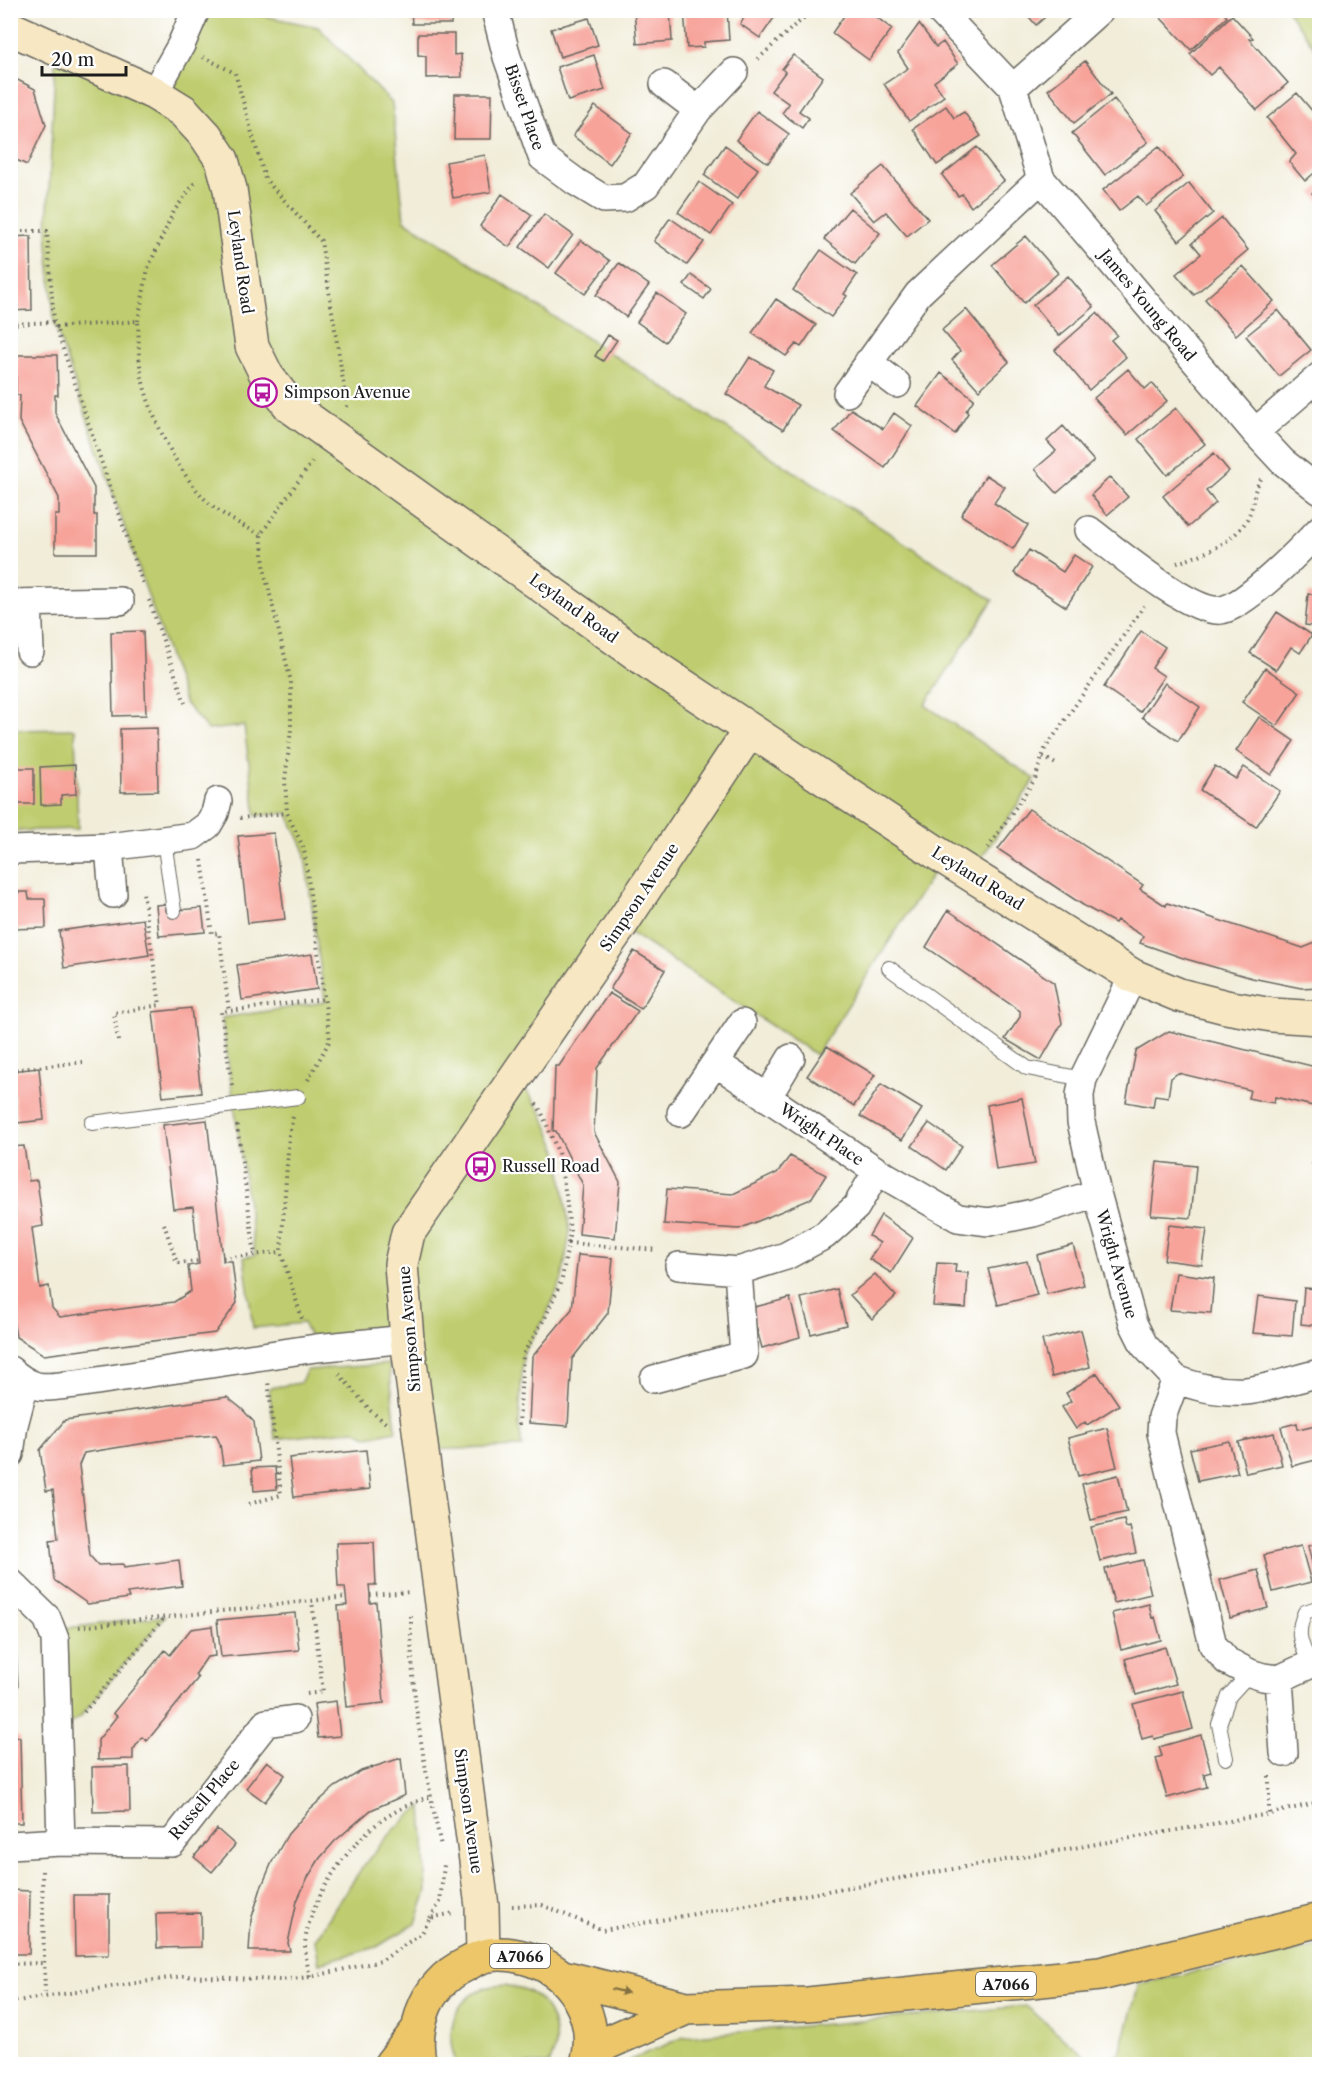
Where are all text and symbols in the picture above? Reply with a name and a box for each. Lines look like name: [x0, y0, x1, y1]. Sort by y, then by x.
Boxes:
scale bar: [42, 39, 126, 77]
text: 20 m: [51, 49, 95, 71]
street label: Bisset Place: [501, 61, 549, 153]
street label: Leyland Road: [224, 209, 258, 315]
street label: James Young Road: [1093, 243, 1201, 365]
bus stop icon: Simpson Avenue: [247, 376, 279, 408]
place label: Simpson Avenue: [284, 382, 411, 402]
street label: Leyland Road: [526, 569, 622, 647]
street label: Simpson Avenue: [595, 839, 683, 955]
street label: Leyland Road: [928, 842, 1028, 914]
street label: Wright Place: [775, 1098, 868, 1170]
bus stop icon: Russell Road: [465, 1150, 497, 1182]
place label: Russell Road: [502, 1156, 600, 1176]
street label: Wright Avenue: [1092, 1206, 1142, 1321]
street label: Simpson Avenue: [394, 1265, 424, 1393]
street label: Simpson Avenue: [450, 1747, 488, 1875]
street label: Russell Place: [164, 1754, 244, 1843]
road number: A7066: [490, 1944, 550, 1968]
road number: A7066: [976, 1972, 1036, 1996]
one-way arrow: [611, 1987, 629, 1997]

